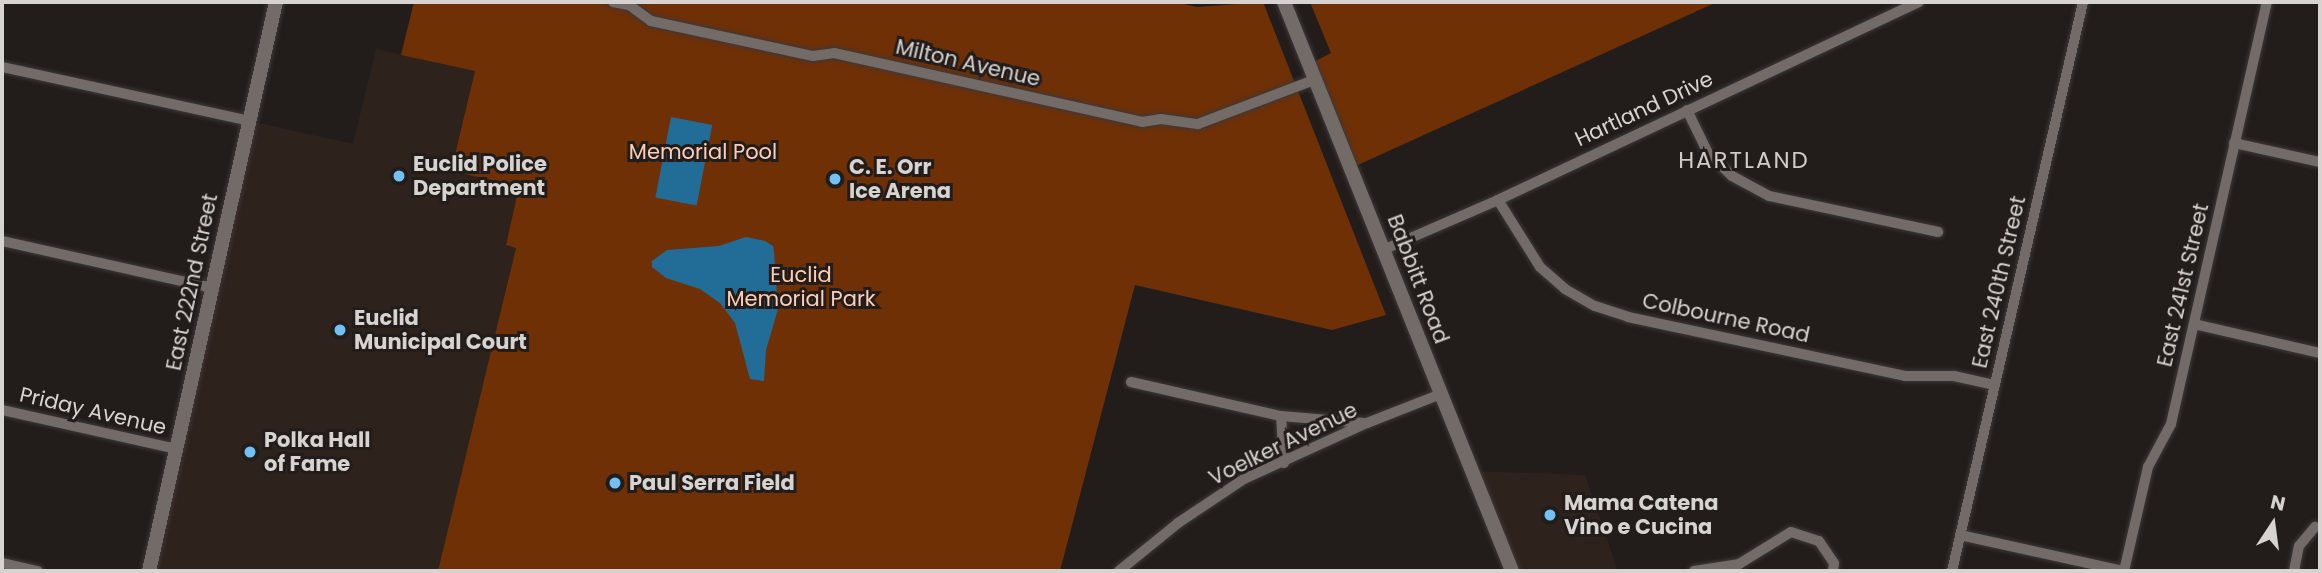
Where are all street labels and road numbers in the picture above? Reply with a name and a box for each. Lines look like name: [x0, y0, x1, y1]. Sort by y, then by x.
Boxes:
street label: Milton Avenue: [893, 34, 1043, 92]
street label: Hartland Drive: [1571, 66, 1717, 152]
street label: East 222nd Street: [161, 191, 223, 373]
street label: East 240th Street: [1967, 194, 2031, 370]
street label: East 241st Street: [2152, 201, 2214, 369]
street label: Babbitt Road: [1382, 211, 1454, 347]
street label: Colbourne Road: [1640, 288, 1812, 348]
street label: Priday Avenue: [17, 382, 169, 440]
street label: Voelker Avenue: [1205, 397, 1361, 491]

